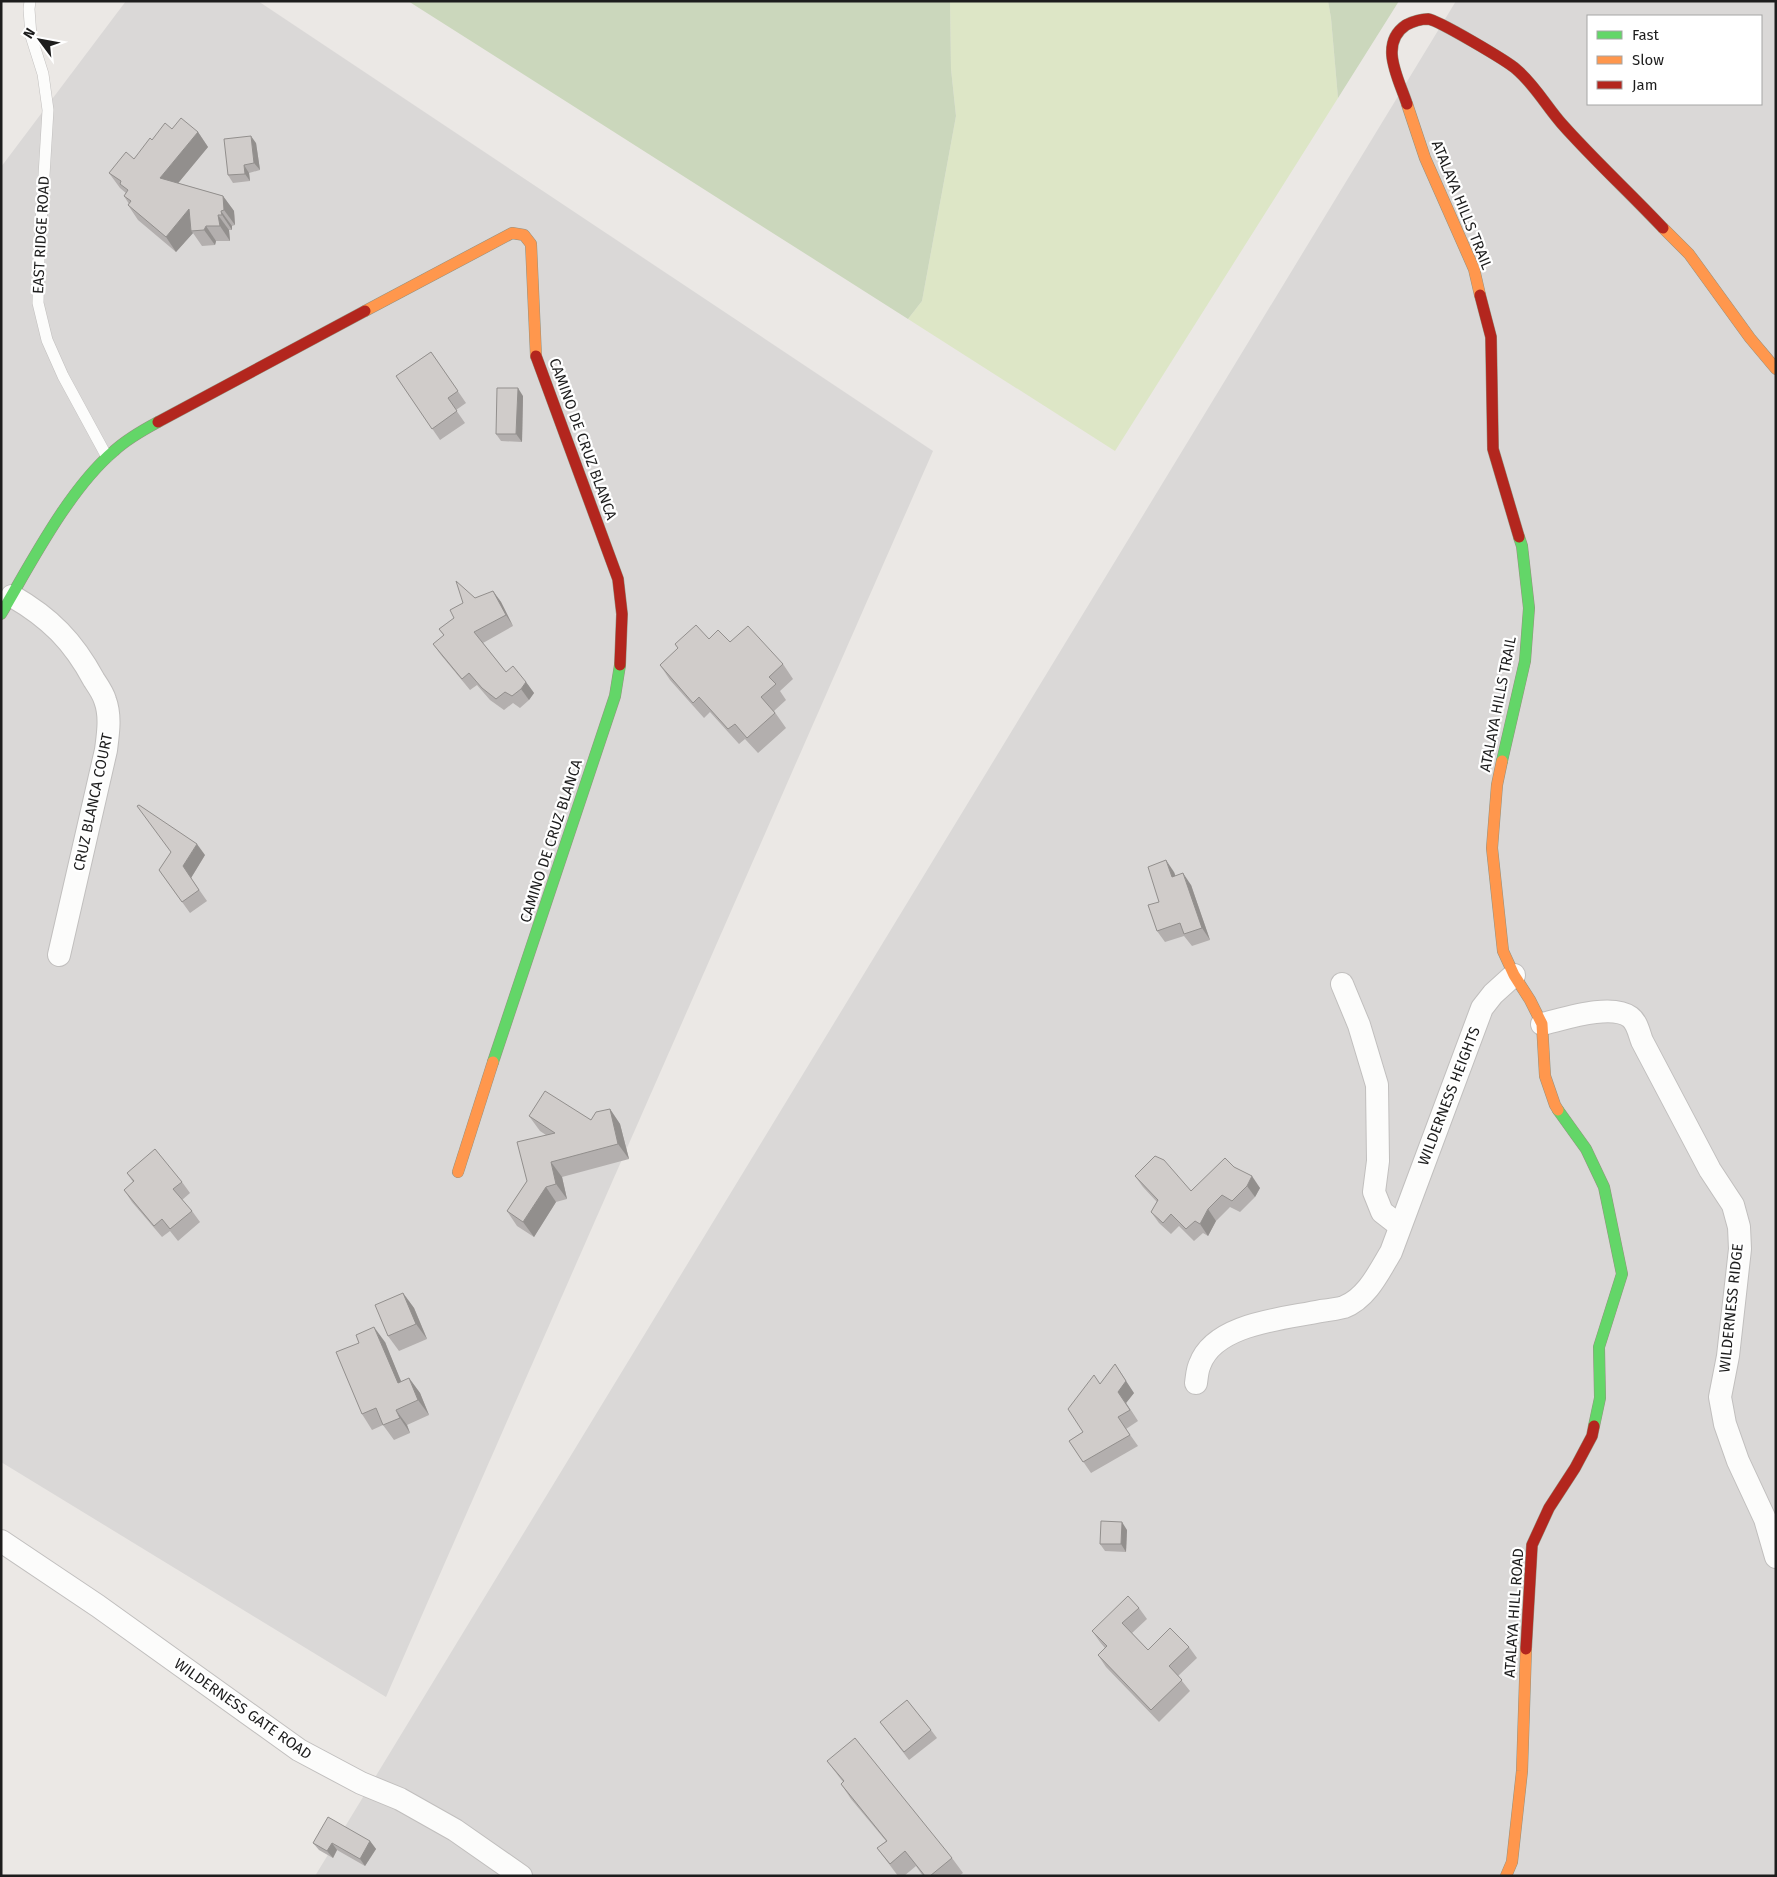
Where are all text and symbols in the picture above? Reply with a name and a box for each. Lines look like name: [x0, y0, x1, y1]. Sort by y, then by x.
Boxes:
north arrow: [15, 15, 65, 65]
legend: [1587, 15, 1762, 105]
text: N: [20, 25, 39, 42]
text: Fast: [1632, 26, 1659, 44]
text: Slow: [1632, 51, 1664, 69]
text: Jam: [1632, 76, 1658, 94]
street label: ATALAYA HILLS TRAIL: [1428, 138, 1496, 273]
street label: EAST RIDGE ROAD: [29, 175, 53, 295]
street label: CAMINO DE CRUZ BLANCA: [545, 356, 621, 523]
street label: ATALAYA HILLS TRAIL: [1476, 634, 1520, 773]
street label: CRUZ BLANCA COURT: [70, 731, 116, 872]
street label: CAMINO DE CRUZ BLANCA: [516, 757, 586, 925]
street label: WILDERNESS HEIGHTS: [1414, 1024, 1484, 1168]
street label: WILDERNESS RIDGE: [1715, 1242, 1747, 1374]
street label: ATALAYA HILL ROAD: [1500, 1548, 1528, 1678]
street label: WILDERNESS GATE ROAD: [171, 1655, 315, 1763]

